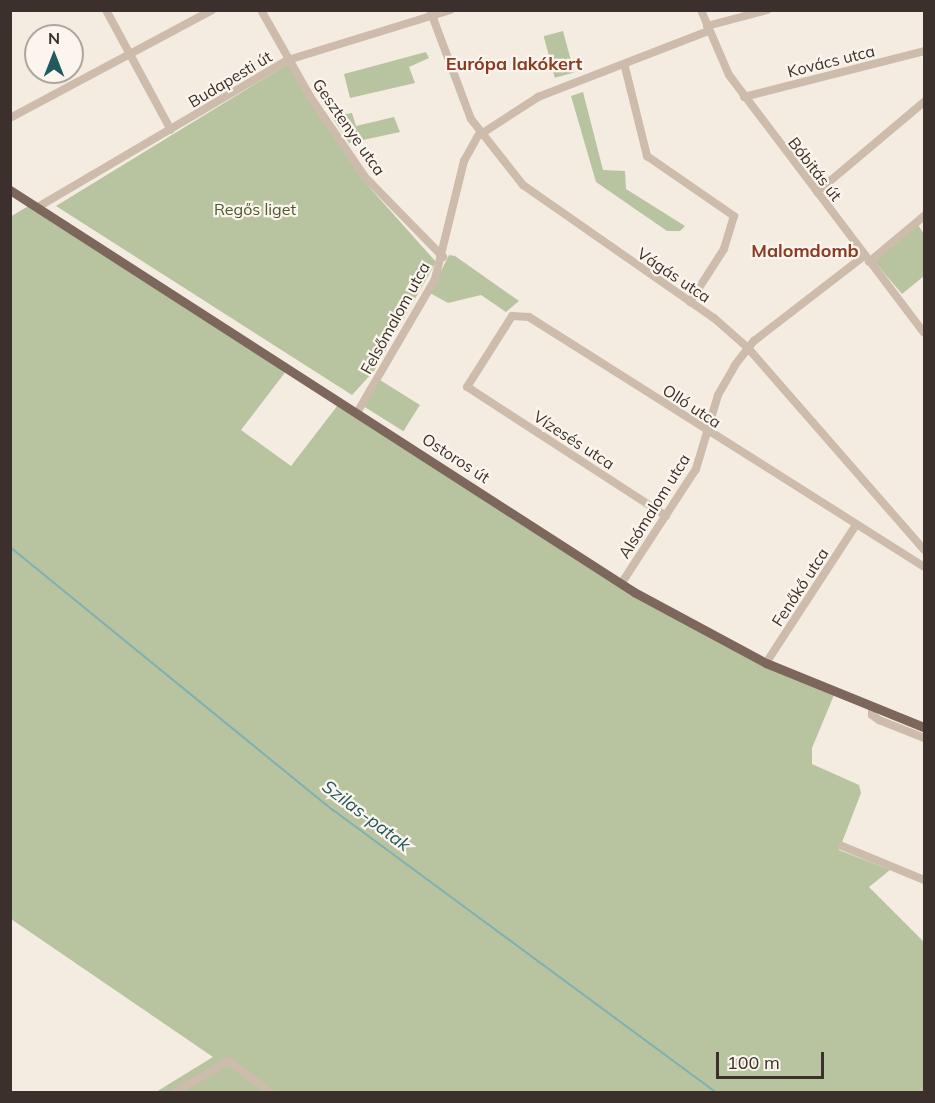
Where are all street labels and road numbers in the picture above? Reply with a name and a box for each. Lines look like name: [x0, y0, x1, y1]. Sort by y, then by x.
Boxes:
street label: Kovács utca: [785, 41, 877, 81]
street label: Budapesti út: [185, 47, 275, 111]
street label: Gesztenye utca: [309, 75, 389, 179]
street label: Bóbitás út: [784, 133, 846, 205]
street label: Vágás utca: [634, 243, 714, 307]
street label: Felsőmalom utca: [356, 259, 434, 377]
street label: Olló utca: [659, 380, 725, 432]
street label: Vízesés utca: [530, 407, 618, 473]
street label: Ostoros út: [419, 429, 493, 487]
street label: Alsómalom utca: [614, 450, 694, 562]
street label: Fenőkő utca: [768, 544, 832, 630]

